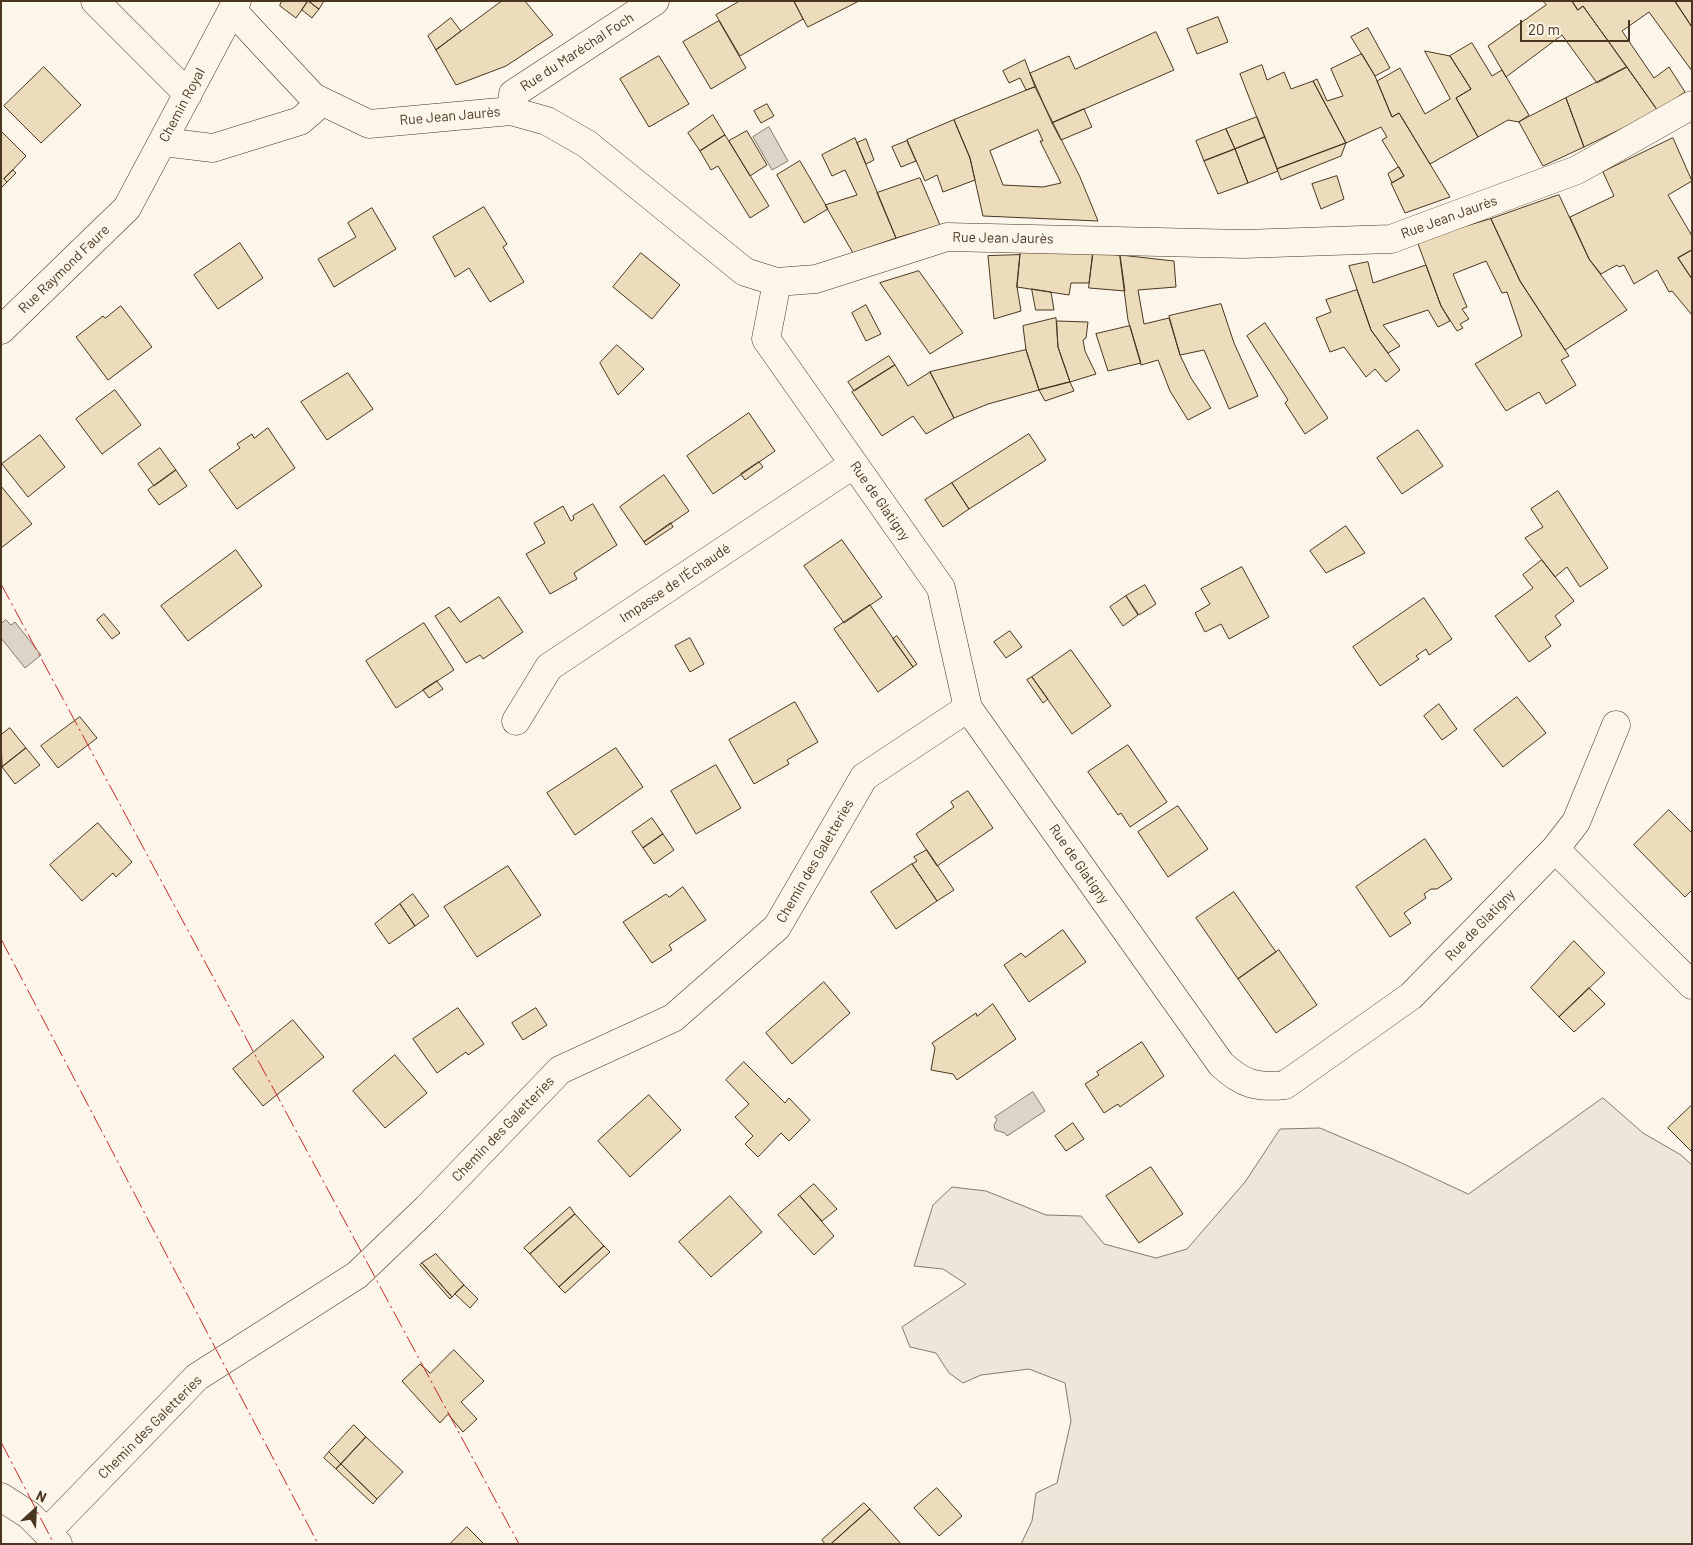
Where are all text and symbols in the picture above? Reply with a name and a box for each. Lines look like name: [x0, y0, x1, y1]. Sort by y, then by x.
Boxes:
street label: Rue du Maréchal Foch: [517, 9, 637, 95]
scale bar: [1523, 10, 1633, 42]
text: 20 m: [1528, 20, 1560, 38]
street label: Chemin Royal: [155, 65, 209, 145]
street label: Rue Jean Jaurès: [399, 103, 501, 129]
street label: Rue Jean Jaurès: [1399, 192, 1499, 242]
street label: Rue Raymond Faure: [15, 221, 113, 317]
street label: Rue Jean Jaurès: [952, 229, 1054, 247]
street label: Rue de Glatigny: [846, 458, 914, 544]
street label: Impasse de l'Échaudé: [617, 540, 733, 626]
street label: Chemin des Galetteries: [773, 796, 857, 926]
street label: Rue de Glatigny: [1045, 821, 1113, 907]
street label: Rue de Glatigny: [1442, 886, 1518, 964]
street label: Chemin des Galetteries: [448, 1073, 558, 1185]
street label: Chemin des Galetteries: [95, 1372, 205, 1482]
north arrow: [10, 1485, 60, 1535]
text: N: [34, 1486, 49, 1506]

